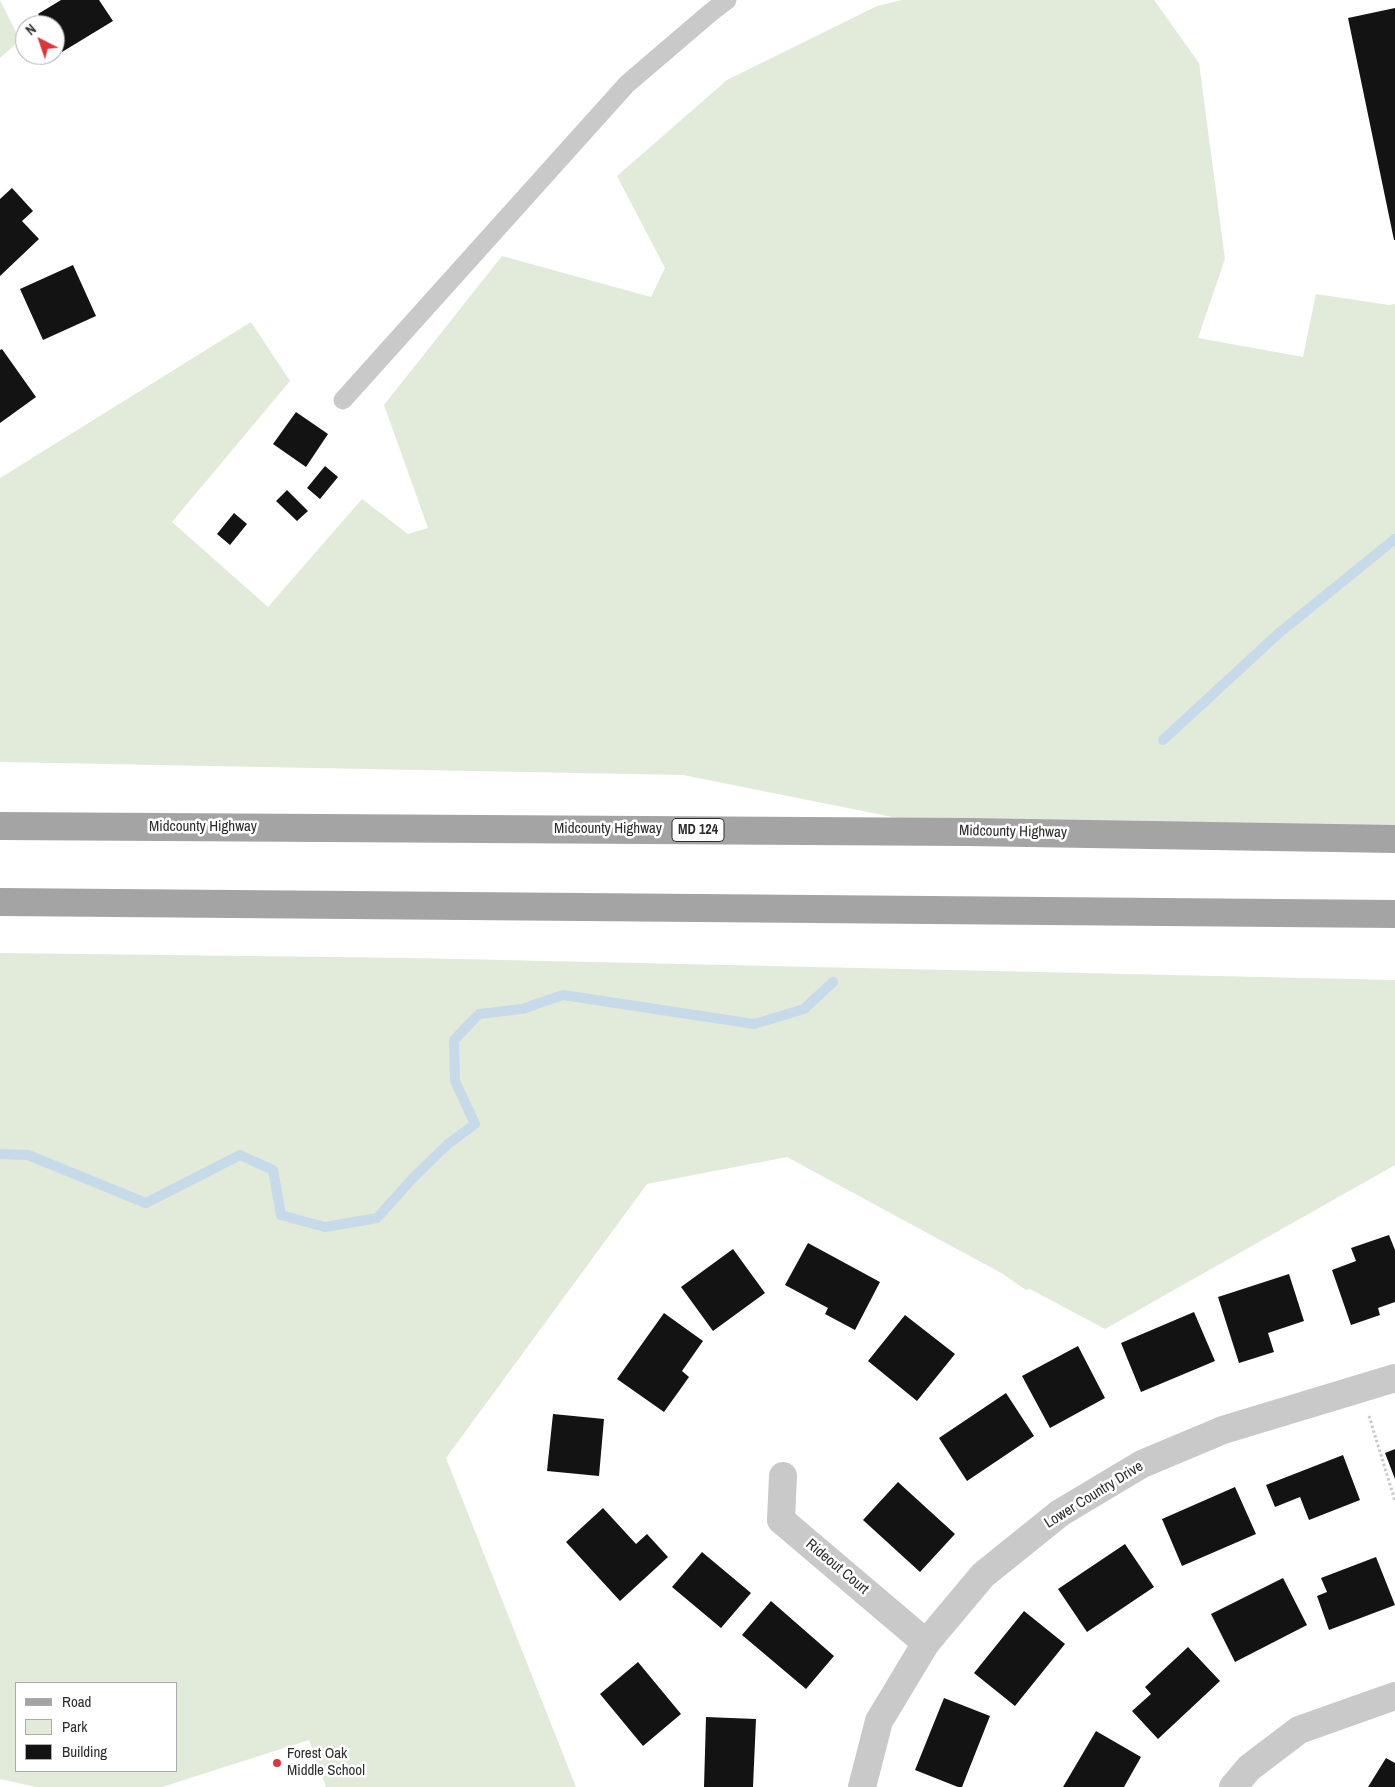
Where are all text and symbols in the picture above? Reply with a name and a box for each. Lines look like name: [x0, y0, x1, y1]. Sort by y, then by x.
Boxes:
north arrow: [15, 15, 65, 65]
text: N: [22, 20, 40, 39]
street label: Midcounty Highway: [149, 818, 257, 836]
road number: MD 124: [672, 818, 724, 842]
street label: Midcounty Highway: [554, 820, 662, 838]
street label: Midcounty Highway: [959, 822, 1067, 842]
street label: Lower Country Drive: [1041, 1457, 1147, 1533]
street label: Rideout Court: [802, 1535, 872, 1599]
legend: [15, 1682, 178, 1772]
text: Road: [62, 1691, 91, 1712]
text: Park: [62, 1716, 87, 1737]
text: Building: [62, 1741, 107, 1762]
place label: Forest Oak Middle School: [287, 1745, 365, 1780]
marker: Forest Oak Middle School: [271, 1757, 283, 1769]

